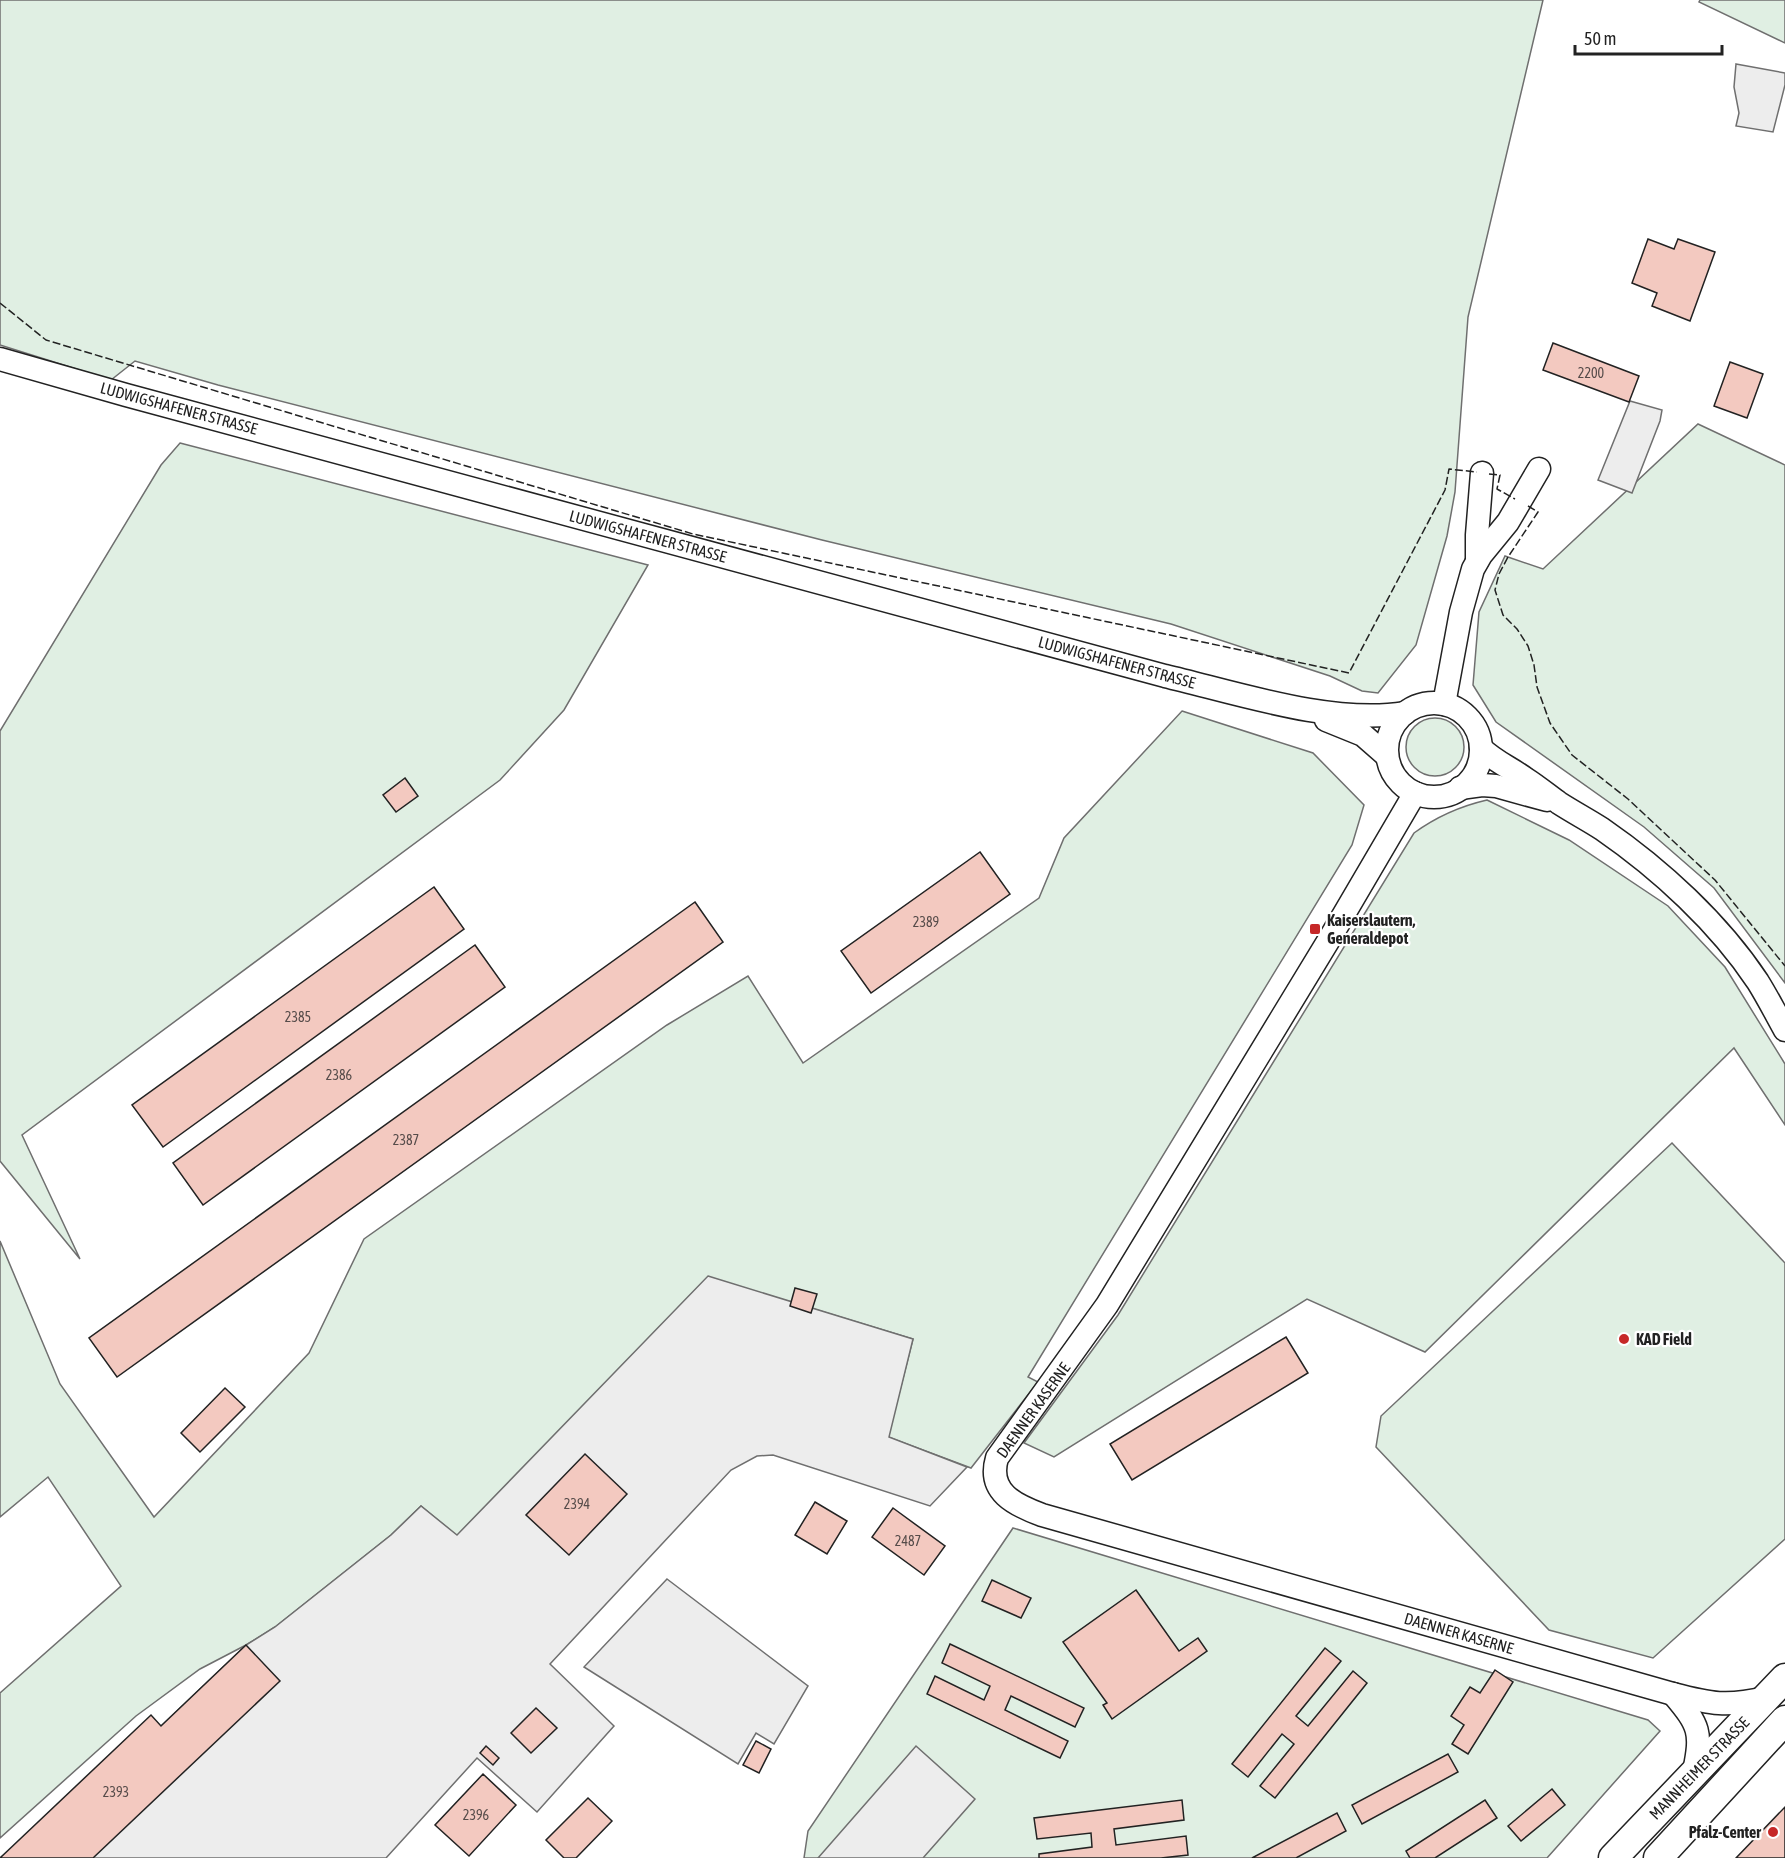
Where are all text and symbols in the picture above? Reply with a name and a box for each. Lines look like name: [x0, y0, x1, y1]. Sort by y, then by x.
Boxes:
scale bar: [1575, 18, 1722, 56]
text: 50 m: [1584, 28, 1616, 49]
house number: 2200: [1578, 365, 1605, 381]
street label: LUDWIGSHAFENER STRASSE: [98, 378, 260, 438]
street label: LUDWIGSHAFENER STRASSE: [567, 506, 729, 566]
street label: LUDWIGSHAFENER STRASSE: [1036, 632, 1198, 692]
place label: Kaiserslautern, Generaldepot: [1327, 911, 1416, 947]
house number: 2389: [913, 914, 939, 930]
marker: Kaiserslautern, Generaldepot: [1308, 922, 1322, 936]
house number: 2385: [285, 1009, 311, 1025]
house number: 2386: [326, 1067, 353, 1083]
house number: 2387: [393, 1132, 419, 1148]
place label: KAD Field: [1636, 1330, 1692, 1348]
marker: KAD Field: [1617, 1332, 1631, 1346]
street label: DAENNER KASERNE: [993, 1359, 1074, 1461]
house number: 2394: [564, 1496, 591, 1512]
house number: 2487: [895, 1533, 921, 1549]
street label: DAENNER KASERNE: [1402, 1609, 1516, 1657]
street label: MANNHEIMER STRASSE: [1646, 1713, 1753, 1823]
house number: 2393: [103, 1784, 129, 1800]
house number: 2396: [463, 1807, 490, 1823]
place label: Pfalz-Center: [1689, 1823, 1761, 1841]
marker: Pfalz-Center: [1766, 1825, 1780, 1839]

